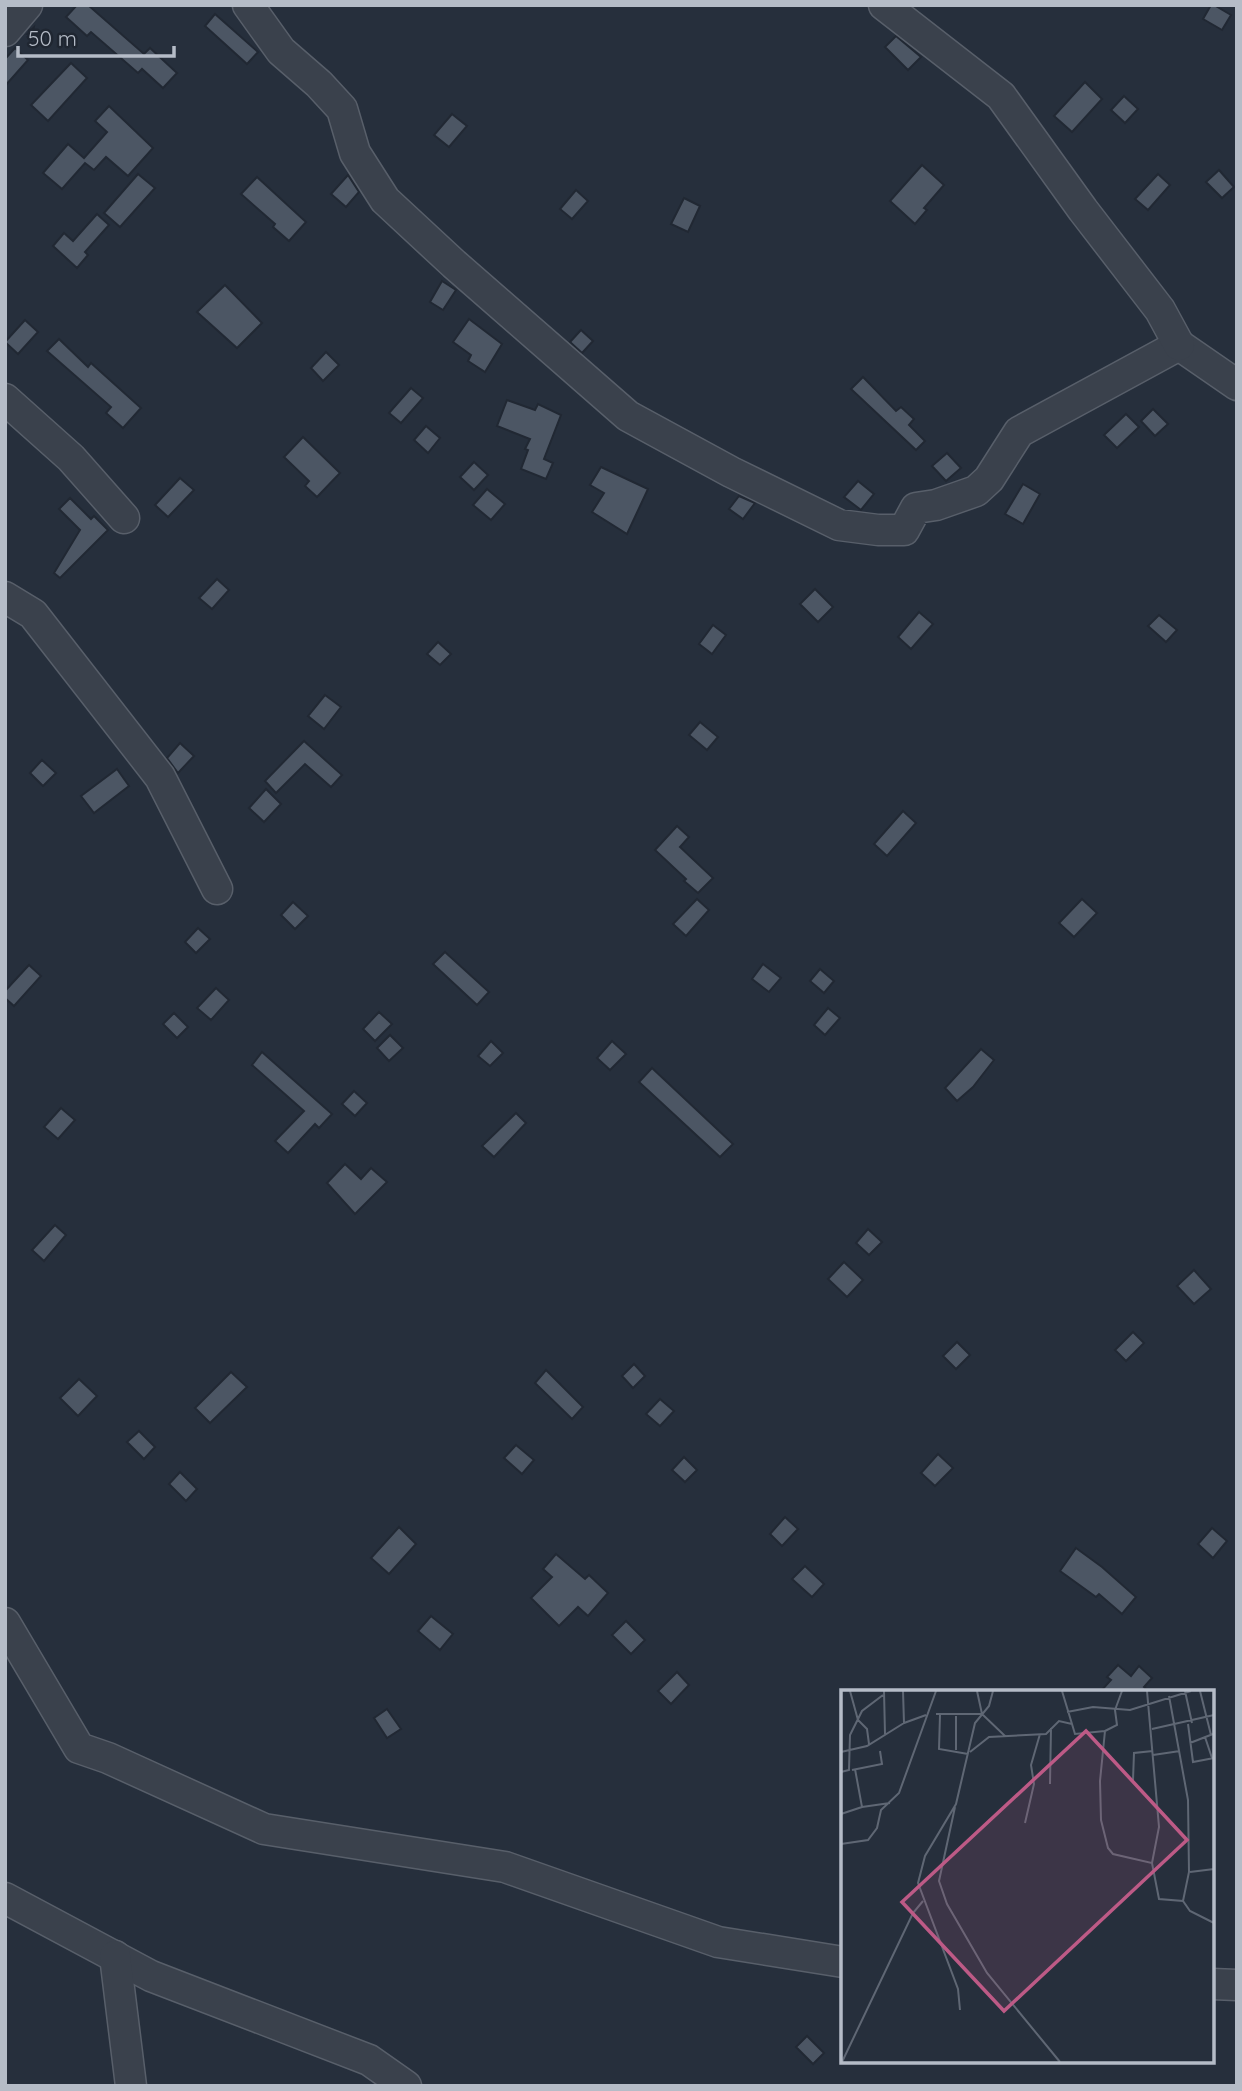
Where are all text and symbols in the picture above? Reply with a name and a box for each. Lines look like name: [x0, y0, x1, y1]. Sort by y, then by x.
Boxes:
scale bar: [18, 14, 173, 58]
text: 50 m: [28, 25, 77, 51]
inset map: [841, 1690, 1214, 2063]

